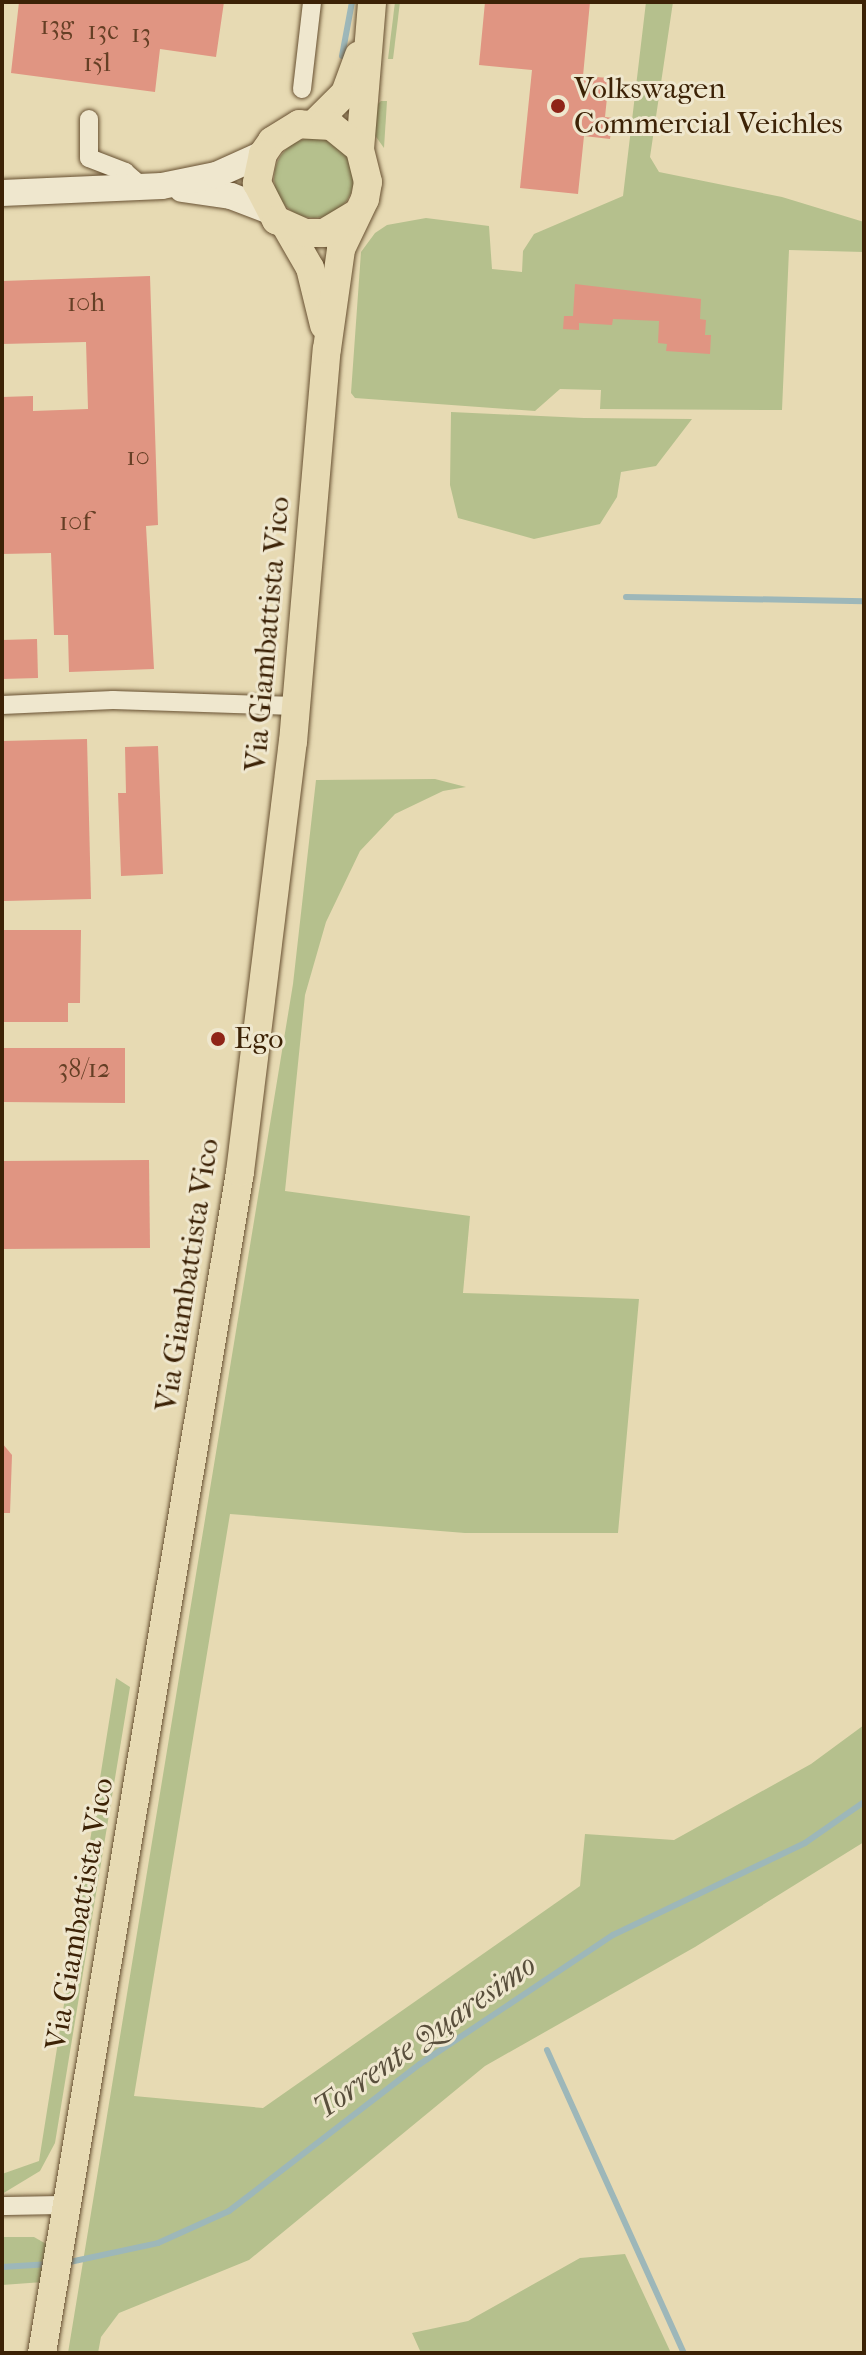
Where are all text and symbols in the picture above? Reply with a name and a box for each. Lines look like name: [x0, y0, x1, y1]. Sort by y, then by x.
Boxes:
house number: 13g: [40, 10, 74, 42]
house number: 13c: [87, 15, 119, 47]
house number: 13: [131, 18, 151, 50]
house number: 15l: [83, 47, 111, 79]
place label: Volkswagen Commercial Veichles: [574, 71, 842, 142]
marker: Volkswagen Commercial Veichles: [549, 97, 567, 115]
house number: 10h: [67, 287, 105, 319]
house number: 10: [126, 441, 150, 473]
street label: Via Giambattista Vico: [238, 495, 298, 773]
house number: 10f: [59, 506, 91, 538]
place label: Ego: [234, 1021, 283, 1057]
marker: Ego: [209, 1030, 227, 1048]
house number: 38/12: [58, 1053, 110, 1085]
street label: Via Giambattista Vico: [149, 1136, 227, 1414]
street label: Via Giambattista Vico: [38, 1775, 122, 2053]
water label: Torrente Quaresimo: [306, 1946, 544, 2128]

